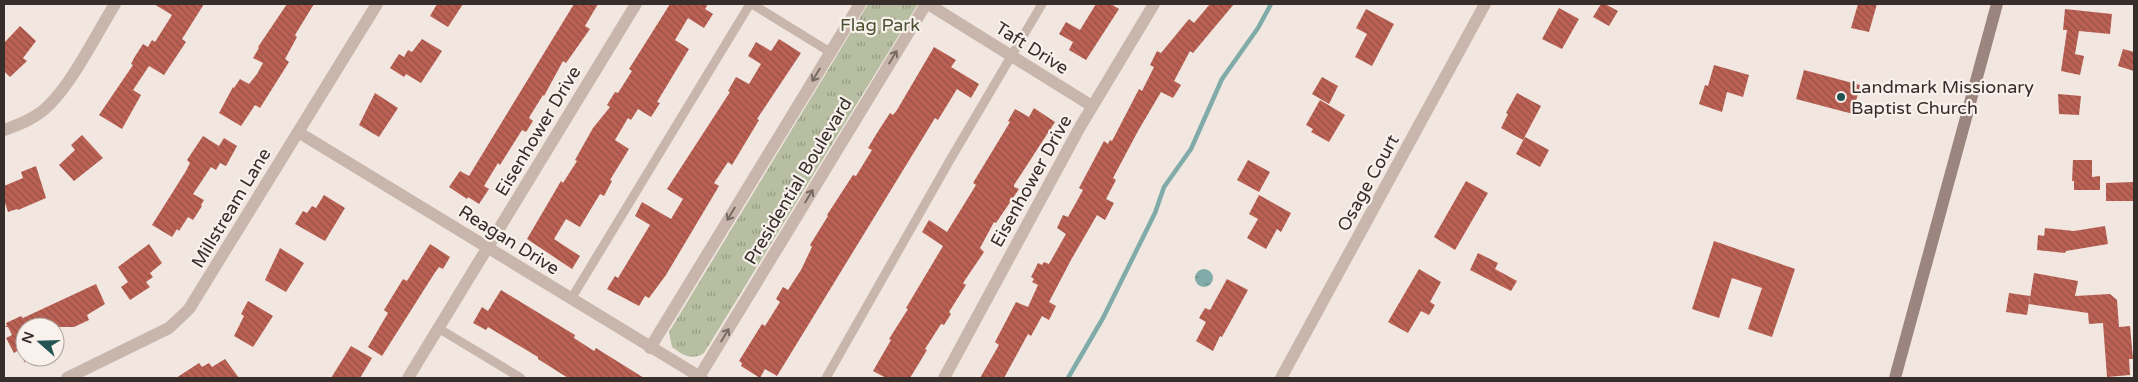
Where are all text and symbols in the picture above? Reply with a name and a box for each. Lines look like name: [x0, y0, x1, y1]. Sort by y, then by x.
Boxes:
park label: Flag Park: [840, 14, 920, 36]
street label: Taft Drive: [991, 17, 1073, 79]
one-way arrow: [889, 51, 899, 65]
street label: Eisenhower Drive: [491, 62, 585, 200]
one-way arrow: [810, 67, 820, 81]
place label: Landmark Missionary Baptist Church: [1851, 76, 2034, 119]
marker: Landmark Missionary Baptist Church: [1835, 91, 1847, 103]
street label: Presidential Boulevard: [739, 93, 857, 269]
street label: Eisenhower Drive: [986, 111, 1076, 251]
street label: Osage Court: [1332, 131, 1404, 235]
street label: Millstream Lane: [187, 144, 275, 272]
one-way arrow: [804, 190, 814, 204]
street label: Reagan Drive: [455, 200, 563, 280]
one-way arrow: [726, 206, 736, 220]
north arrow: [15, 317, 65, 367]
one-way arrow: [720, 329, 730, 343]
text: N: [18, 330, 38, 346]

